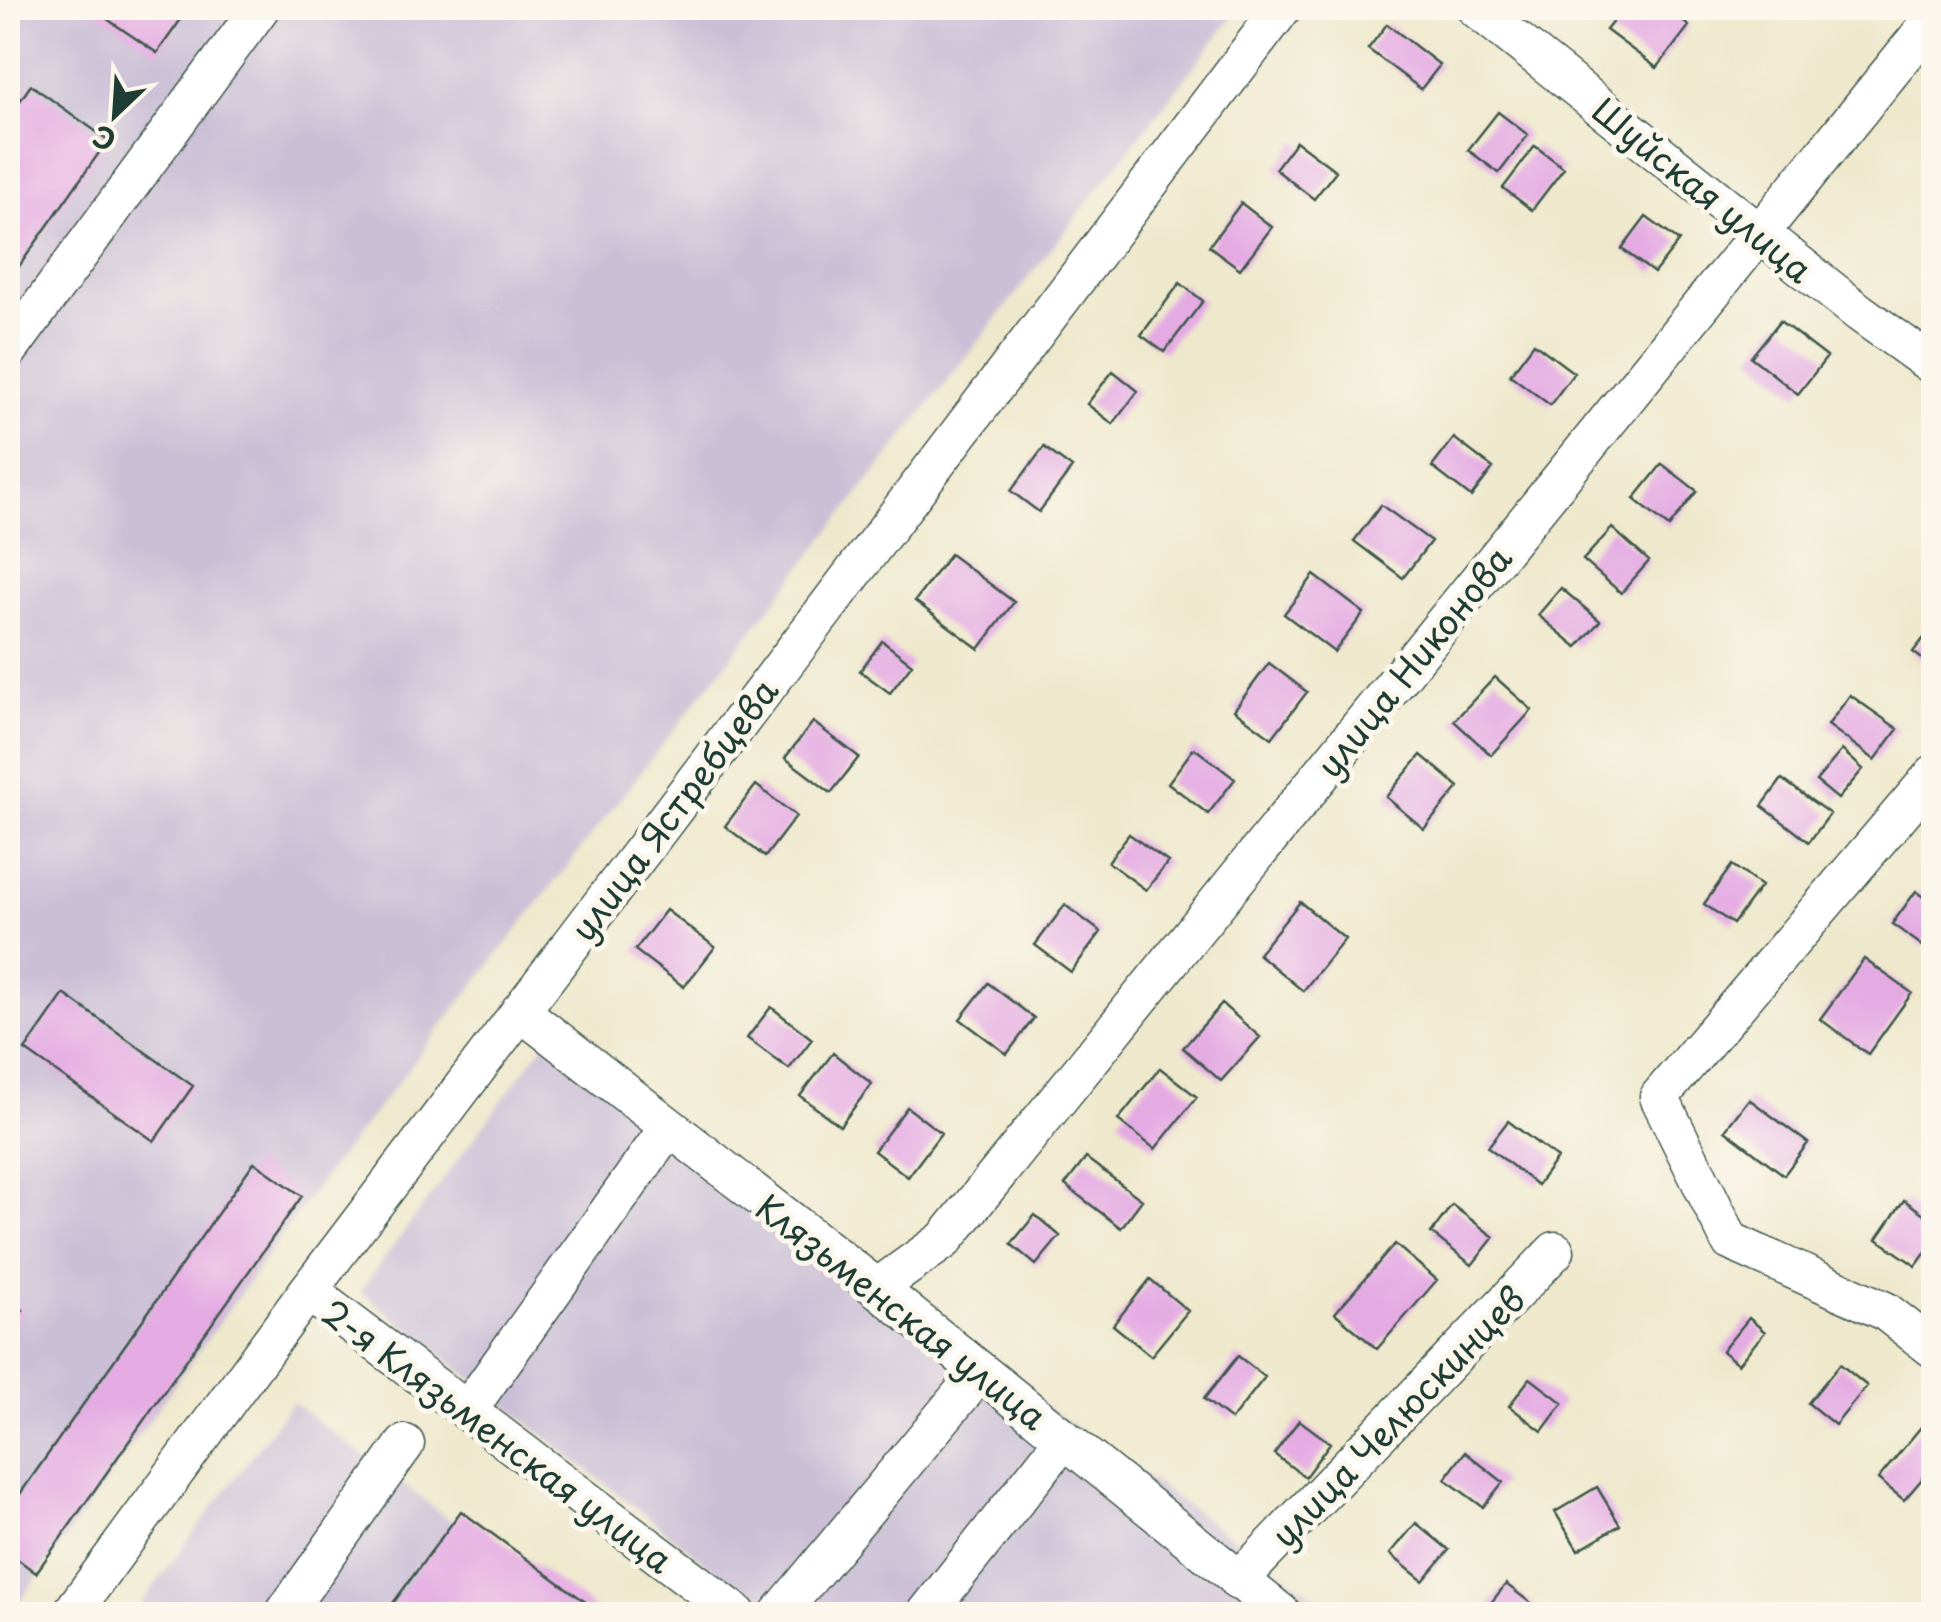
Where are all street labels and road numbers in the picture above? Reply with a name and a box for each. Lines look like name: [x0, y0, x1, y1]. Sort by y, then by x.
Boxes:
street label: Шуйская улица: [1581, 83, 1825, 295]
street label: улица Никонова: [1303, 533, 1524, 789]
street label: улица Ястребцева: [556, 666, 790, 952]
street label: Клязьменская улица: [745, 1180, 1059, 1442]
street label: улица Челюскинцев: [1258, 1273, 1536, 1559]
street label: 2-я Клязьменская улица: [311, 1285, 685, 1585]

